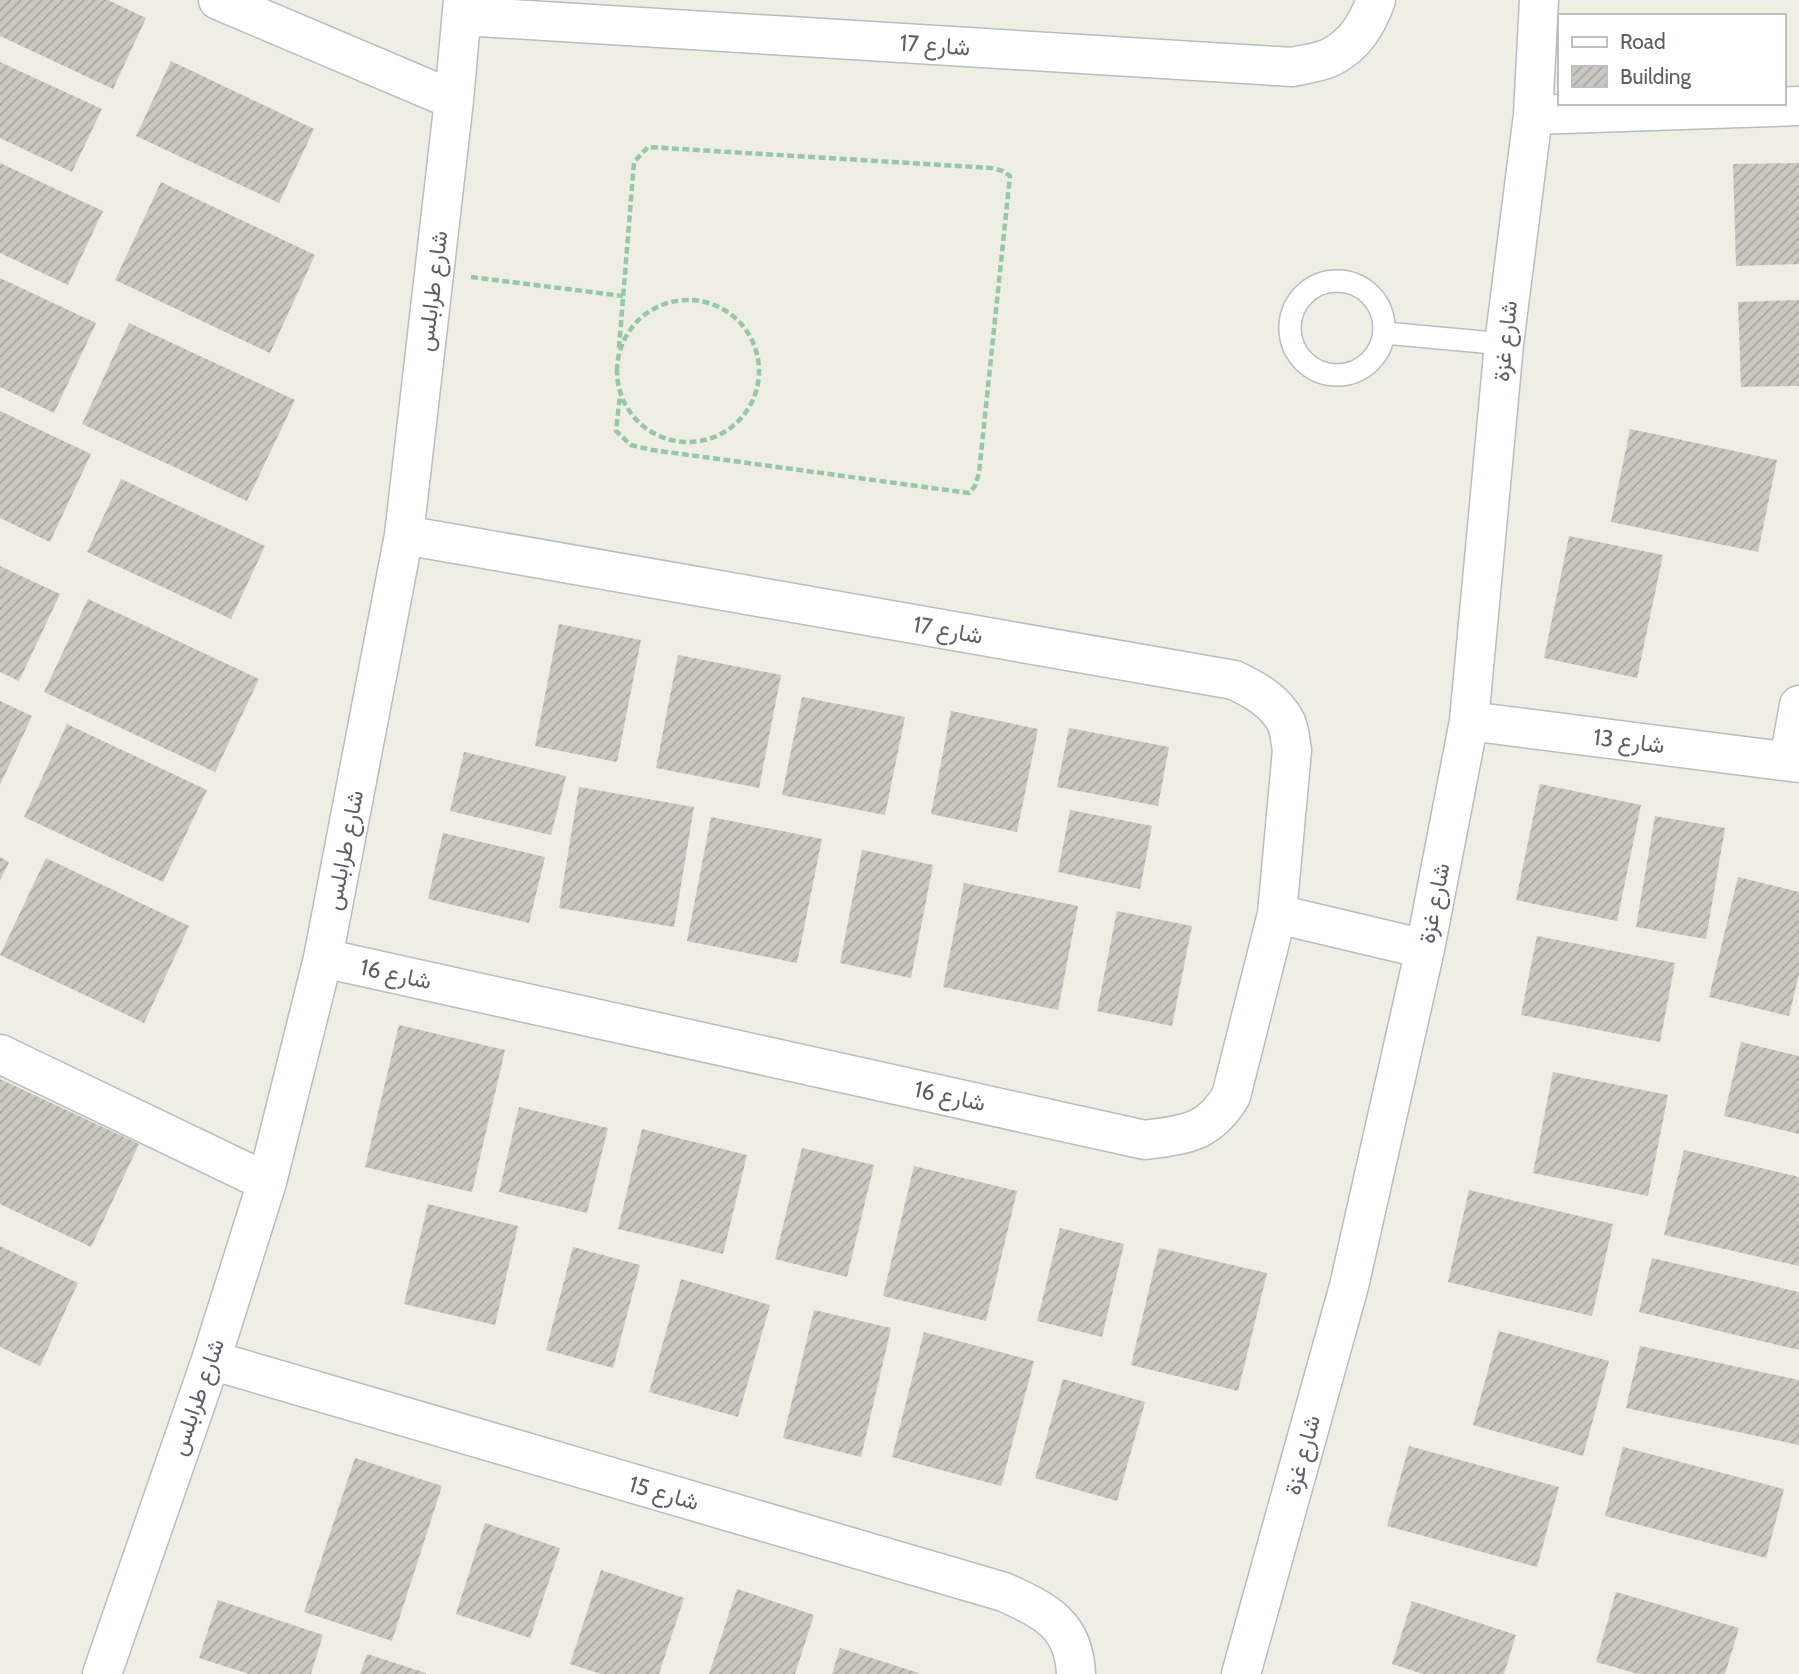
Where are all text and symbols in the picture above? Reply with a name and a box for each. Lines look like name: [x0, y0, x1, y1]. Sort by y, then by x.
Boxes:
legend: [1558, 14, 1785, 105]
street label: شارع 17: [899, 29, 971, 63]
text: Road: [1620, 29, 1666, 54]
text: Building: [1620, 64, 1692, 89]
street label: شارع طرابلس: [411, 229, 455, 353]
street label: شارع غزة: [1487, 299, 1525, 383]
street label: شارع 17: [910, 610, 985, 652]
street label: شارع 13: [1592, 723, 1666, 761]
street label: شارع طرابلس: [319, 788, 371, 913]
street label: شارع غزة: [1413, 860, 1457, 946]
street label: شارع 16: [357, 953, 434, 997]
street label: شارع 16: [911, 1075, 988, 1119]
street label: شارع طرابلس: [164, 1335, 232, 1460]
street label: شارع غزة: [1278, 1412, 1328, 1498]
street label: شارع 15: [625, 1470, 702, 1518]

